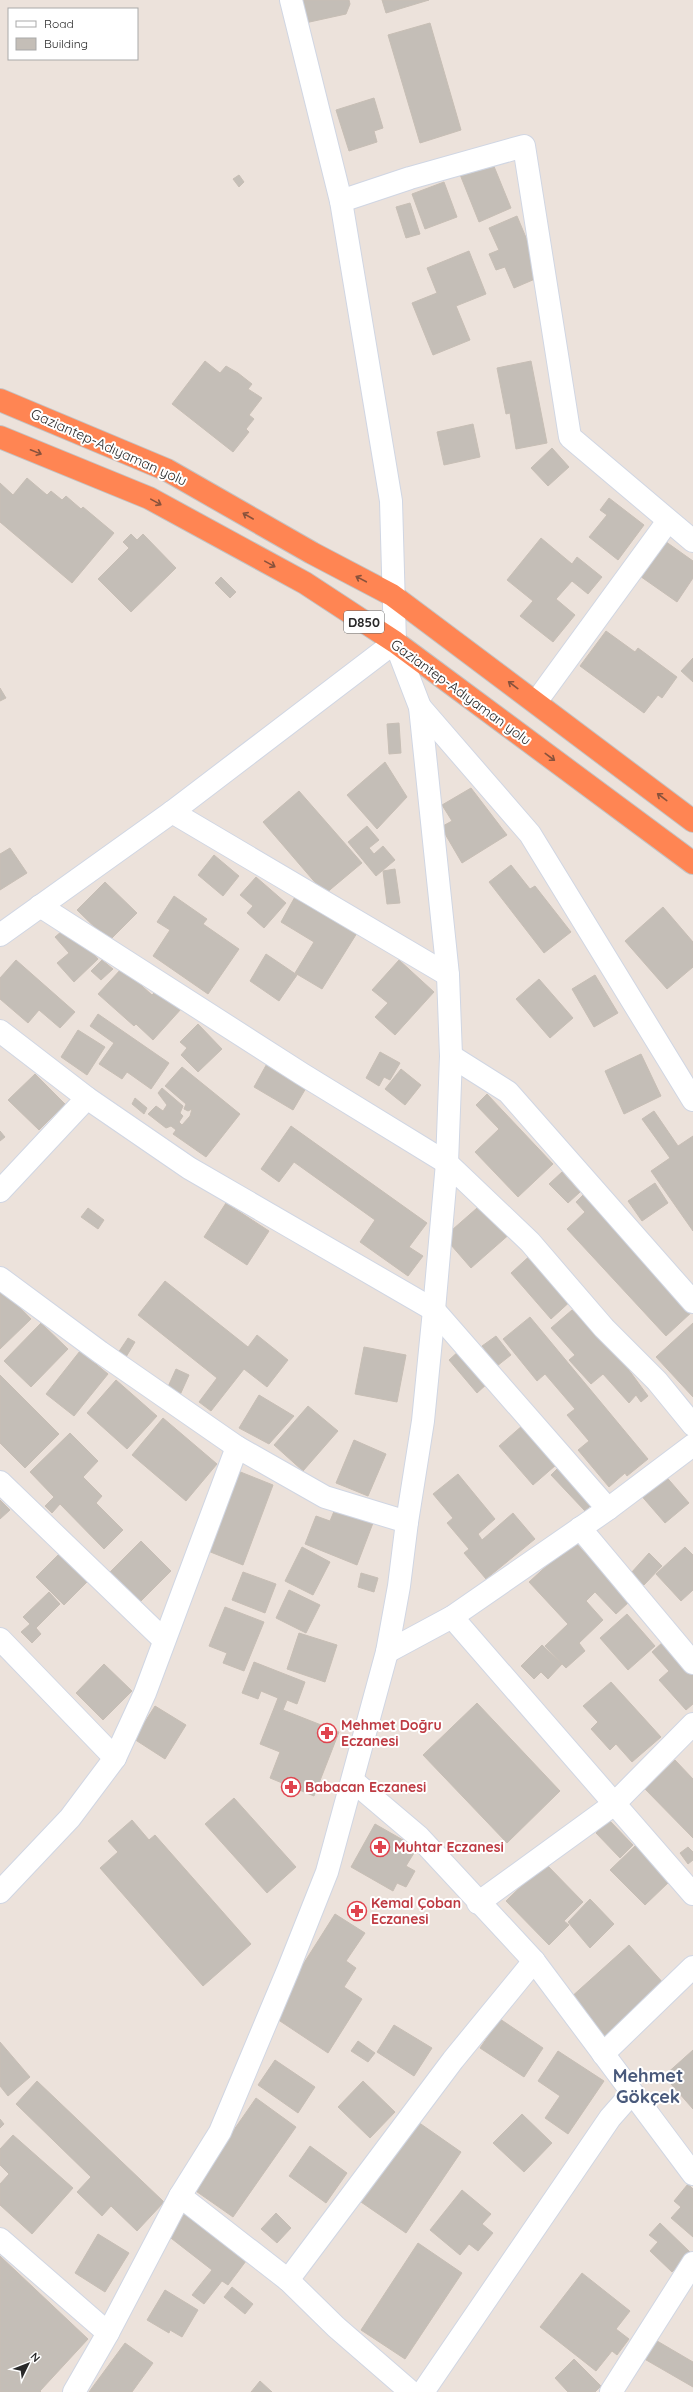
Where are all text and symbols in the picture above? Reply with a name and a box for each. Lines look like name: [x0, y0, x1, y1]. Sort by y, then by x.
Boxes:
legend: [8, 8, 138, 60]
text: Road: [44, 16, 74, 31]
text: Building: [44, 36, 88, 51]
street label: Gaziantep-Adıyaman yolu: [28, 404, 190, 490]
one-way arrow: [30, 449, 42, 457]
one-way arrow: [150, 499, 162, 506]
one-way arrow: [242, 511, 254, 519]
one-way arrow: [264, 561, 276, 569]
one-way arrow: [356, 574, 368, 582]
road number: D850: [344, 611, 384, 633]
street label: Gaziantep-Adıyaman yolu: [387, 635, 535, 749]
one-way arrow: [508, 681, 519, 689]
one-way arrow: [544, 753, 555, 761]
one-way arrow: [656, 793, 667, 801]
place label: Mehmet Doğru Eczanesi: [341, 1716, 442, 1750]
pharmacy icon: Mehmet Doğru Eczanesi: [316, 1722, 338, 1744]
pharmacy icon: Babacan Eczanesi: [280, 1776, 302, 1798]
place label: Babacan Eczanesi: [305, 1778, 426, 1796]
pharmacy icon: Muhtar Eczanesi: [369, 1836, 391, 1858]
place label: Muhtar Eczanesi: [394, 1838, 504, 1856]
place label: Kemal Çoban Eczanesi: [371, 1894, 461, 1928]
pharmacy icon: Kemal Çoban Eczanesi: [346, 1900, 368, 1922]
district label: Mehmet Gökçek: [613, 2064, 683, 2108]
north arrow: [8, 2344, 48, 2384]
text: N: [27, 2349, 43, 2365]

